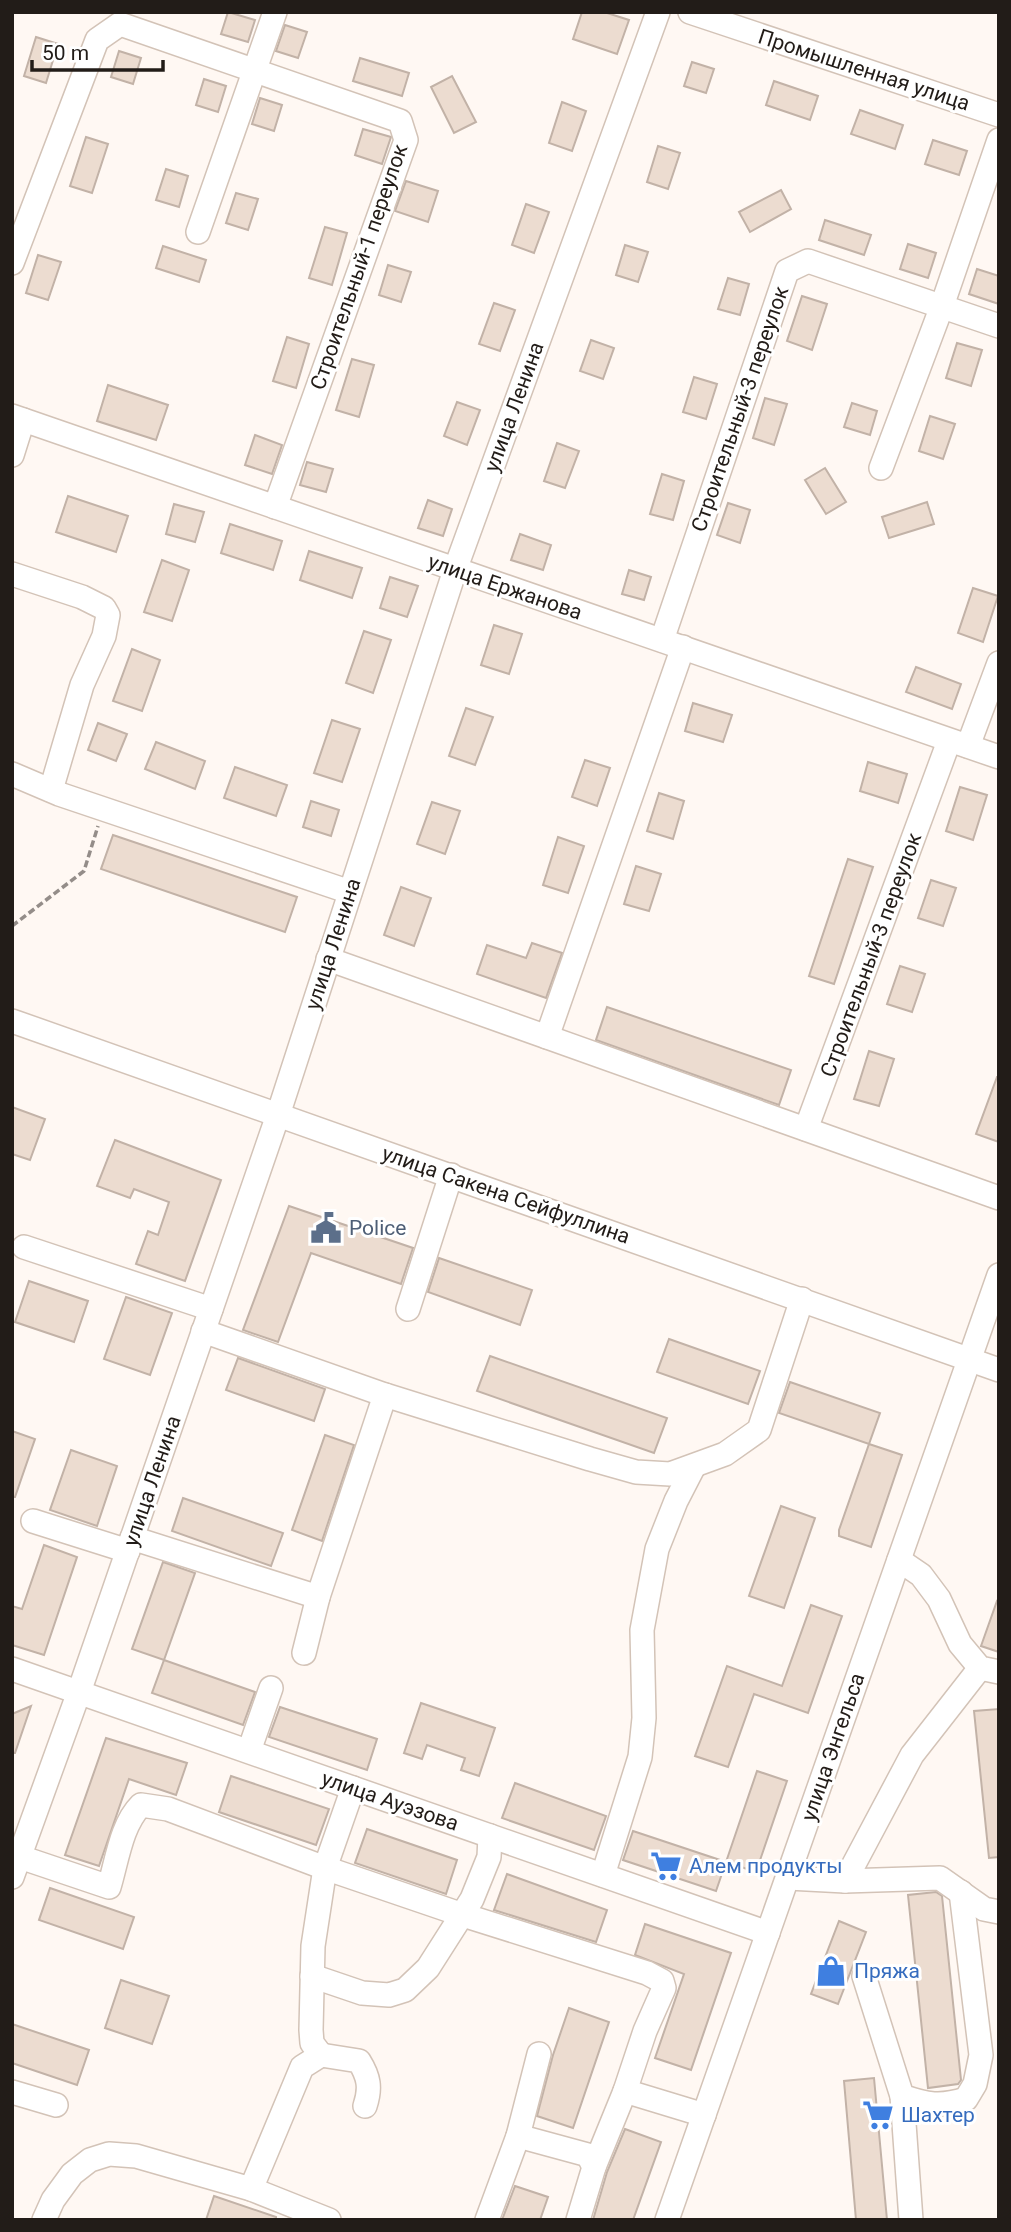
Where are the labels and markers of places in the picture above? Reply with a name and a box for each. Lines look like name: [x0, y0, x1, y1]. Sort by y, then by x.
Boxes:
public building icon: Police: [309, 1211, 343, 1245]
place label: Police: [349, 1216, 406, 1240]
supermarket icon: Алем продукты: [649, 1849, 683, 1883]
place label: Алем продукты: [689, 1854, 842, 1878]
shop icon: Пряжа: [814, 1954, 848, 1988]
place label: Пряжа: [854, 1959, 920, 1983]
supermarket icon: Шахтер: [861, 2098, 895, 2132]
place label: Шахтер: [901, 2103, 975, 2127]

